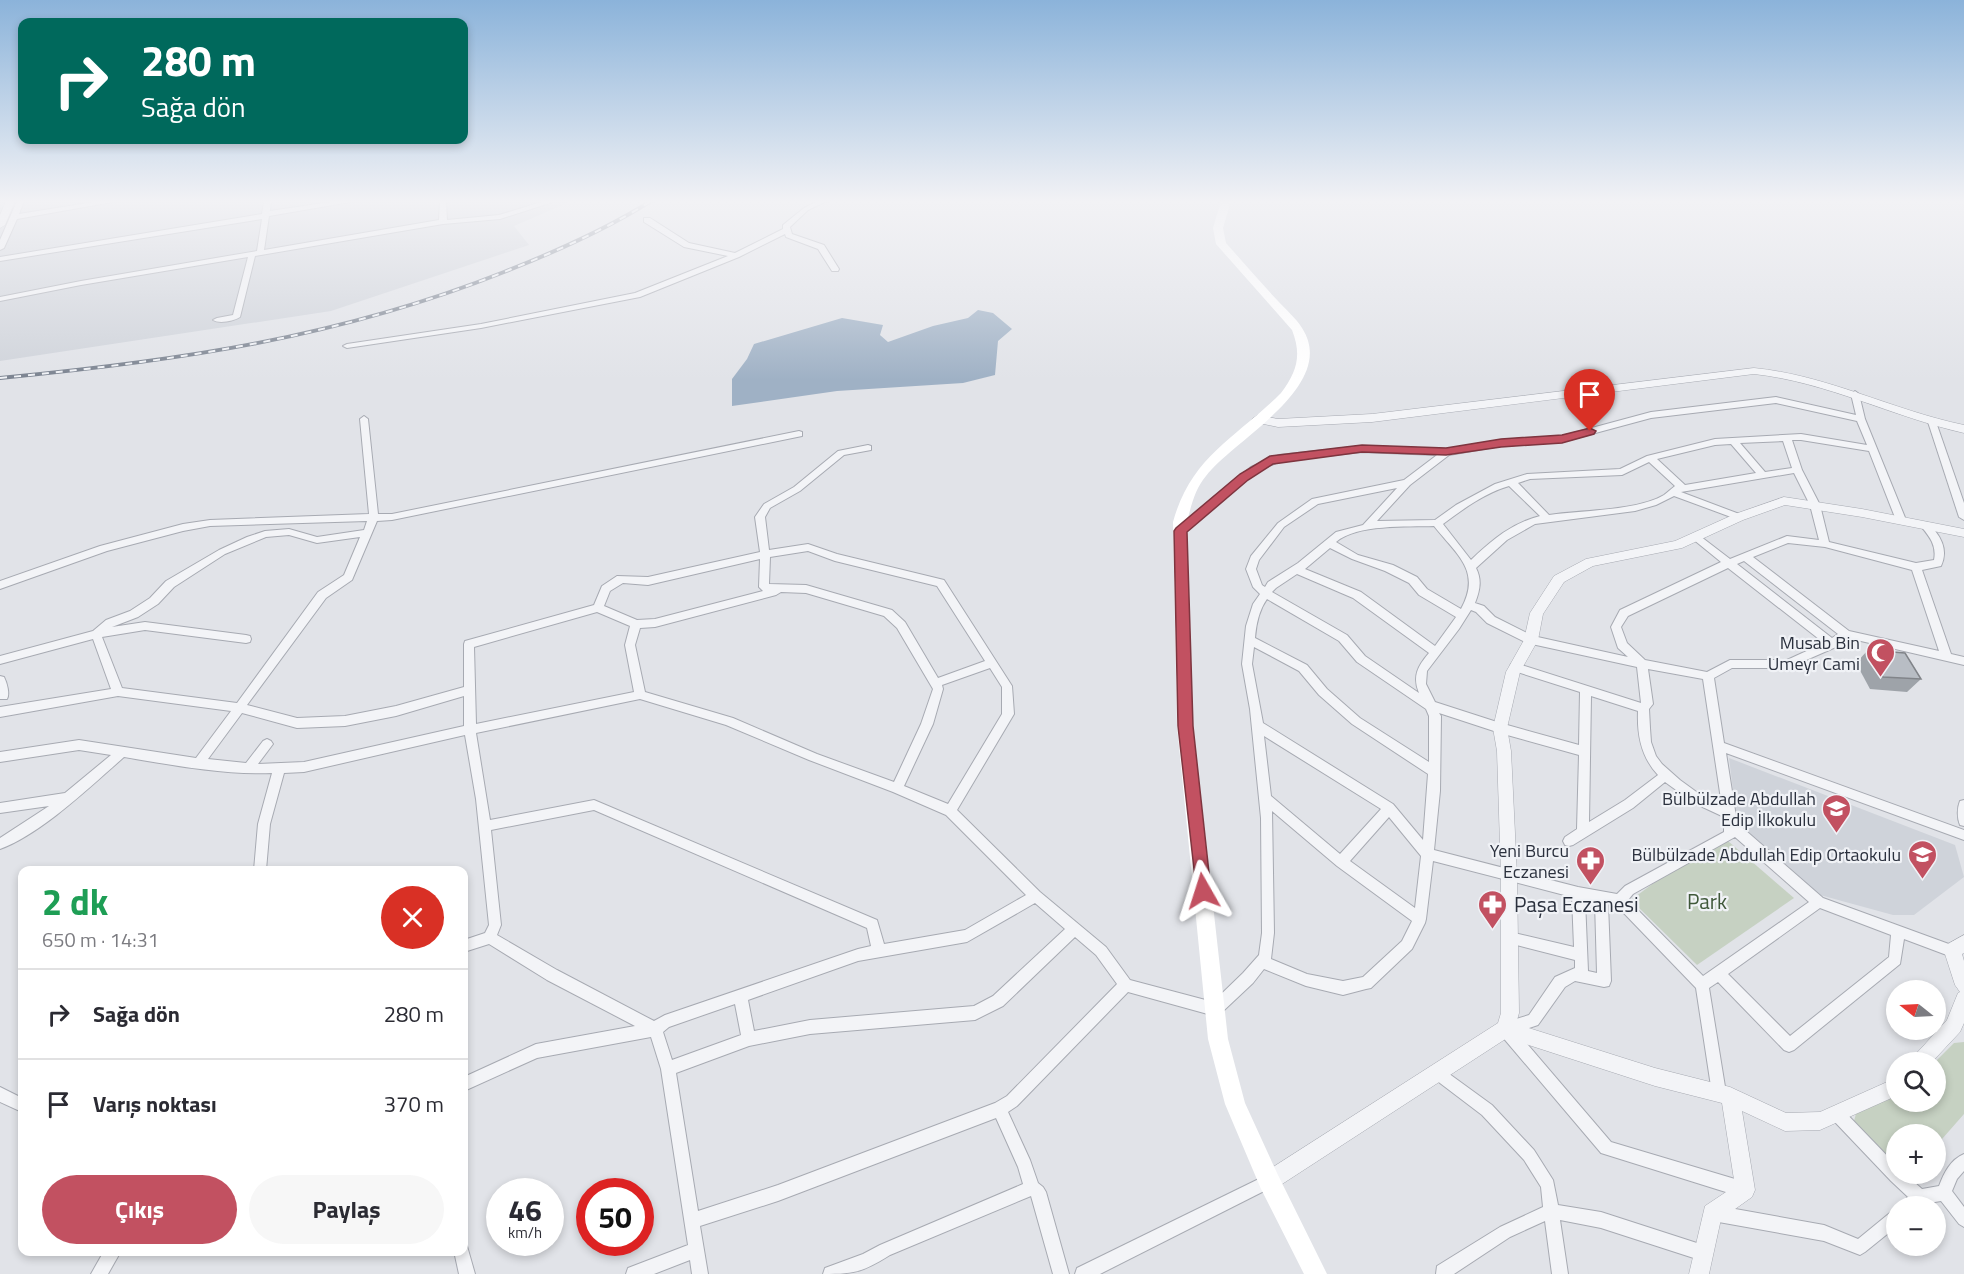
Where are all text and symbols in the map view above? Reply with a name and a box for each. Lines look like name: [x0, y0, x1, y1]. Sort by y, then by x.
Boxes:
text: 280 m: [141, 28, 256, 92]
icon: right: [42, 42, 120, 120]
text: Sağa dön: [141, 86, 246, 127]
pin: [1564, 369, 1615, 431]
icon: arrive: [1573, 378, 1606, 411]
place label: Musab Bin Umeyr Cami: [1768, 629, 1860, 677]
mosque icon: Musab Bin Umeyr Cami: [1865, 636, 1897, 678]
place label: Bülbülzade Abdullah Edip İlkokulu: [1662, 785, 1816, 833]
school or university icon: Bülbülzade Abdullah Edip İlkokulu: [1821, 792, 1853, 834]
place label: Yeni Burcu Eczanesi: [1490, 837, 1569, 885]
school or university icon: Bülbülzade Abdullah Edip Ortaokulu: [1906, 838, 1938, 880]
place label: Bülbülzade Abdullah Edip Ortaokulu: [1631, 841, 1901, 868]
pharmacy icon: Yeni Burcu Eczanesi: [1574, 844, 1606, 886]
position arrow: [1171, 859, 1235, 923]
text: 2 dk: [42, 874, 108, 929]
park label: Park: [1687, 885, 1727, 917]
button: close: [381, 886, 444, 949]
pharmacy icon: Paşa Eczanesi: [1477, 888, 1509, 930]
place label: Paşa Eczanesi: [1514, 888, 1639, 920]
text: 650 m · 14:31: [42, 924, 159, 955]
north arrow: [1886, 980, 1946, 1040]
map controls: [1886, 980, 1946, 1256]
text: Sağa dön: [93, 997, 180, 1031]
text: 280 m: [384, 997, 444, 1031]
icon: right: [42, 998, 75, 1031]
button: search: [1886, 1052, 1946, 1112]
text: Varış noktası: [93, 1087, 217, 1121]
text: 370 m: [384, 1087, 444, 1121]
icon: arrive: [42, 1088, 75, 1121]
button: +: [1886, 1124, 1946, 1184]
button: Çıkış: [42, 1175, 237, 1244]
button: Paylaş: [249, 1175, 444, 1244]
speed limit sign: 50: [576, 1178, 654, 1256]
text: 46: [508, 1187, 542, 1233]
button: −: [1886, 1196, 1946, 1256]
text: km/h: [508, 1221, 542, 1244]

